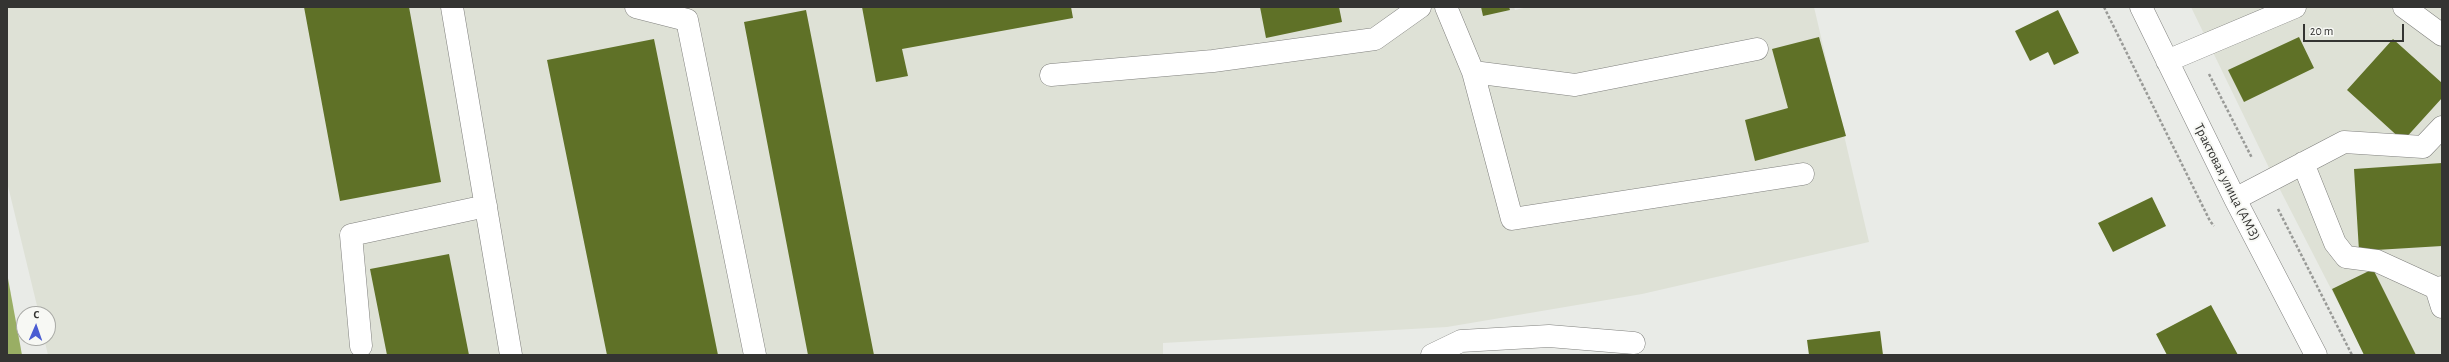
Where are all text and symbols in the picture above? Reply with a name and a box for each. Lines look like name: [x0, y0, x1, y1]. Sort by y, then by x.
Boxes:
scale bar: [2305, 16, 2406, 42]
text: 20 m: [2310, 25, 2333, 37]
street label: Трактовая улица (АМЗ): [2190, 121, 2264, 243]
north arrow: [16, 306, 56, 346]
text: С: [33, 309, 40, 320]

